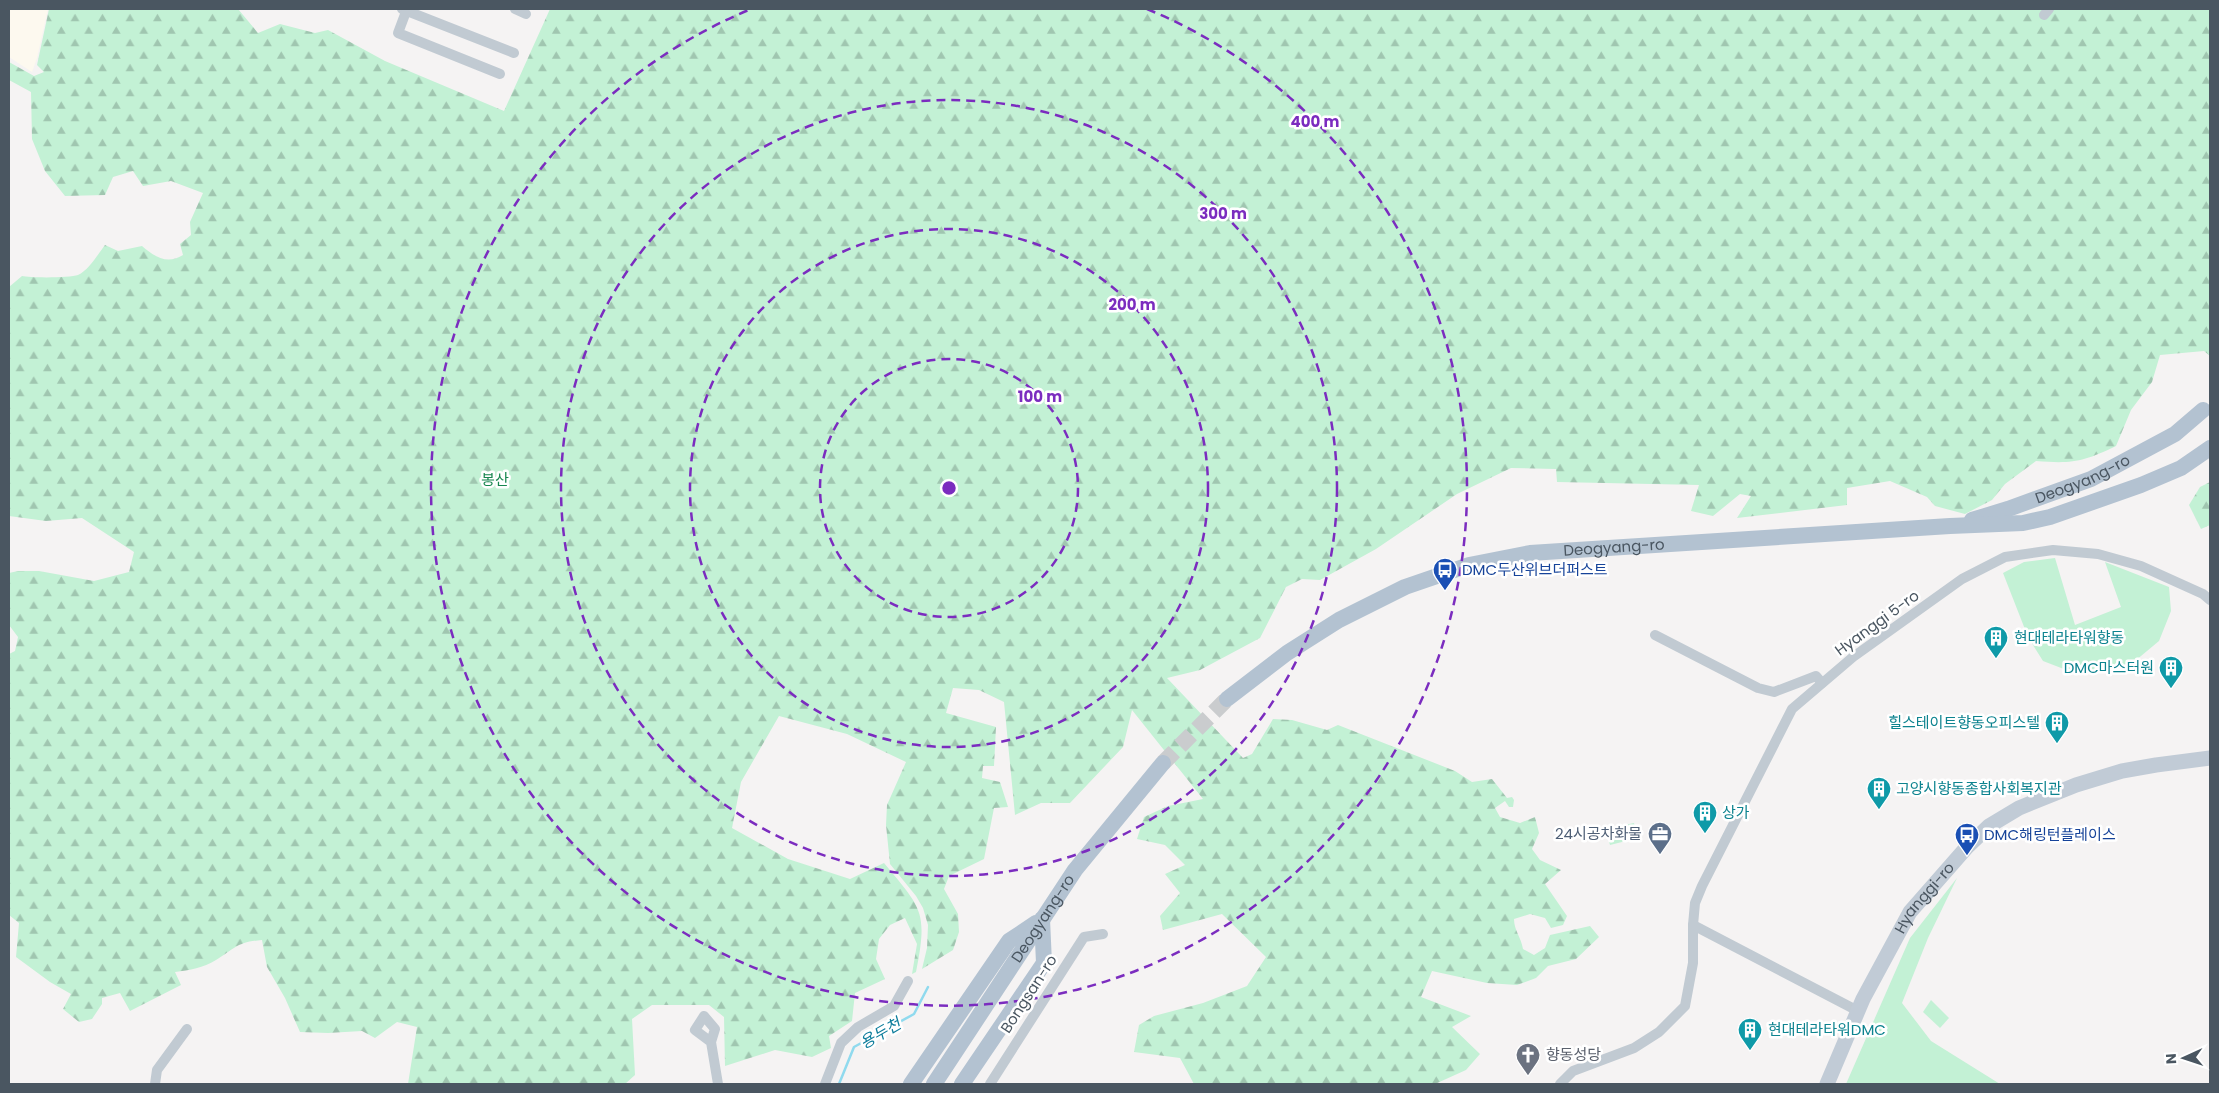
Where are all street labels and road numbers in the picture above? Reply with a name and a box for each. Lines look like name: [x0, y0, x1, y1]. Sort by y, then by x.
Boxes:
street label: Deogyang-ro: [2032, 449, 2133, 508]
street label: Deogyang-ro: [1563, 533, 1665, 561]
street label: Hyanggi 5-ro: [1830, 585, 1923, 660]
street label: Hyanggi-ro: [1889, 858, 1959, 937]
street label: Deogyang-ro: [1006, 870, 1079, 967]
street label: Bongsan-ro: [995, 950, 1062, 1037]

